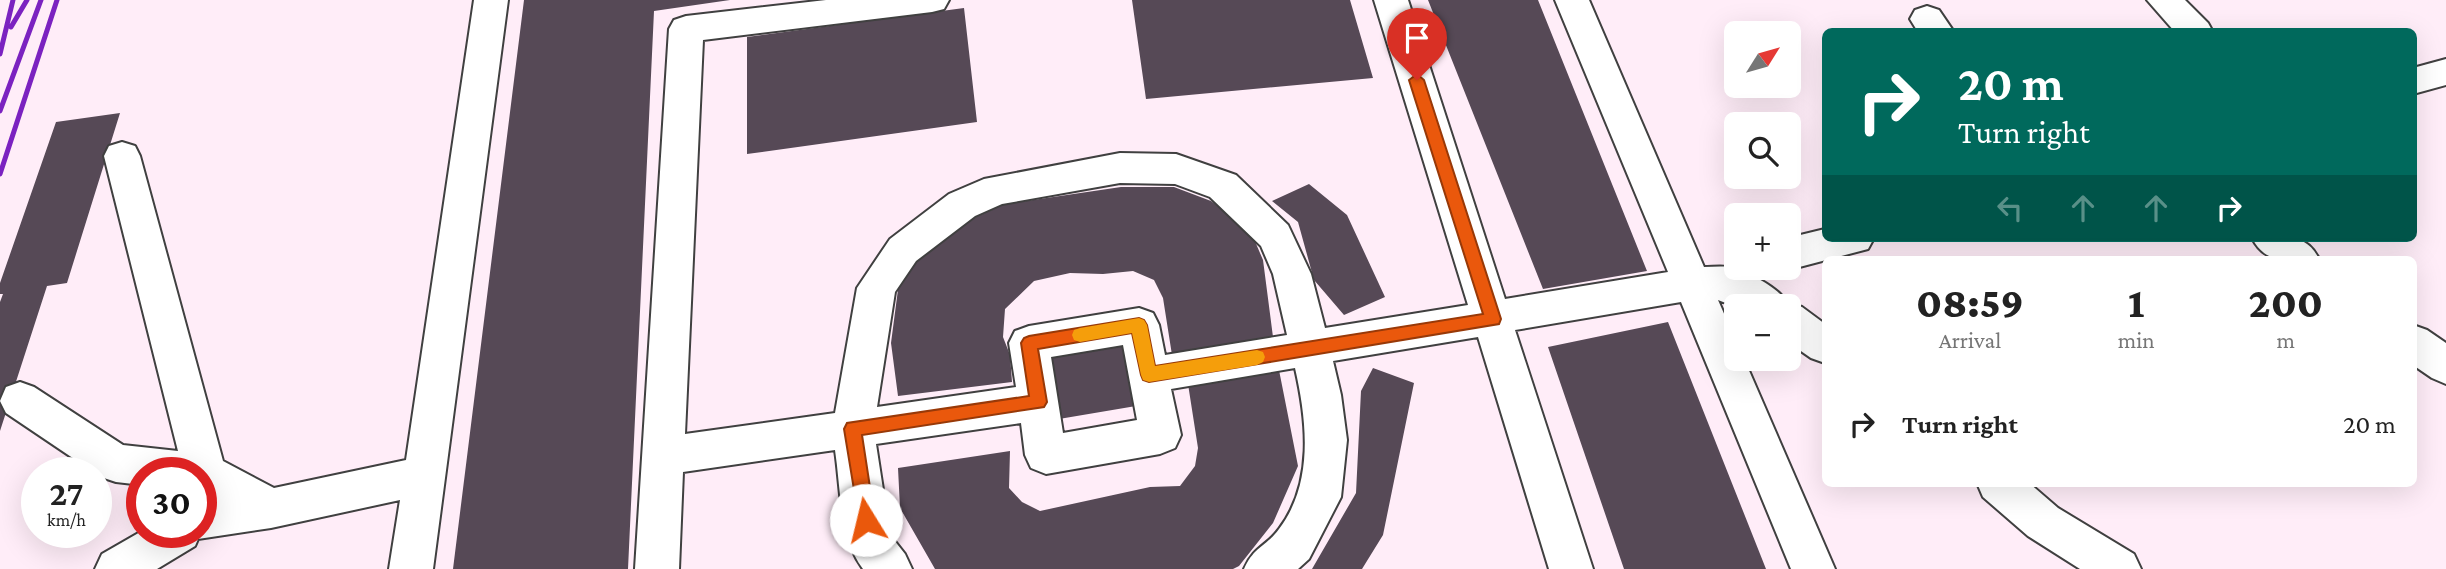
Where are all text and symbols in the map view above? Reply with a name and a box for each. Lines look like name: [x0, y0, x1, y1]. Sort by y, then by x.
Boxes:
pin: [1387, 8, 1447, 80]
icon: arrive: [1398, 19, 1436, 57]
north arrow: [1724, 21, 1801, 98]
map controls: [1724, 21, 1801, 371]
icon: right: [1843, 56, 1934, 147]
text: 20 m: [1958, 56, 2064, 111]
button: search: [1724, 112, 1801, 189]
text: Turn right: [1958, 114, 2090, 150]
icon: left: [1991, 189, 2029, 227]
icon: ahead: [2064, 189, 2102, 227]
icon: ahead: [2137, 189, 2175, 227]
icon: right: [2210, 189, 2248, 227]
button: +: [1724, 203, 1801, 280]
text: 08:59: [1916, 279, 2024, 326]
text: 1: [2128, 279, 2144, 326]
text: 200: [2249, 279, 2323, 326]
button: −: [1724, 294, 1801, 371]
text: Arrival: [1939, 327, 2001, 353]
text: min: [2118, 327, 2155, 353]
text: m: [2277, 327, 2295, 353]
icon: right: [1843, 405, 1881, 443]
text: Turn right: [1902, 410, 2018, 439]
text: 20 m: [2343, 410, 2396, 439]
speed limit sign: 30: [126, 457, 217, 548]
text: 27: [50, 474, 83, 513]
position arrow: [829, 483, 903, 557]
text: km/h: [47, 510, 86, 530]

